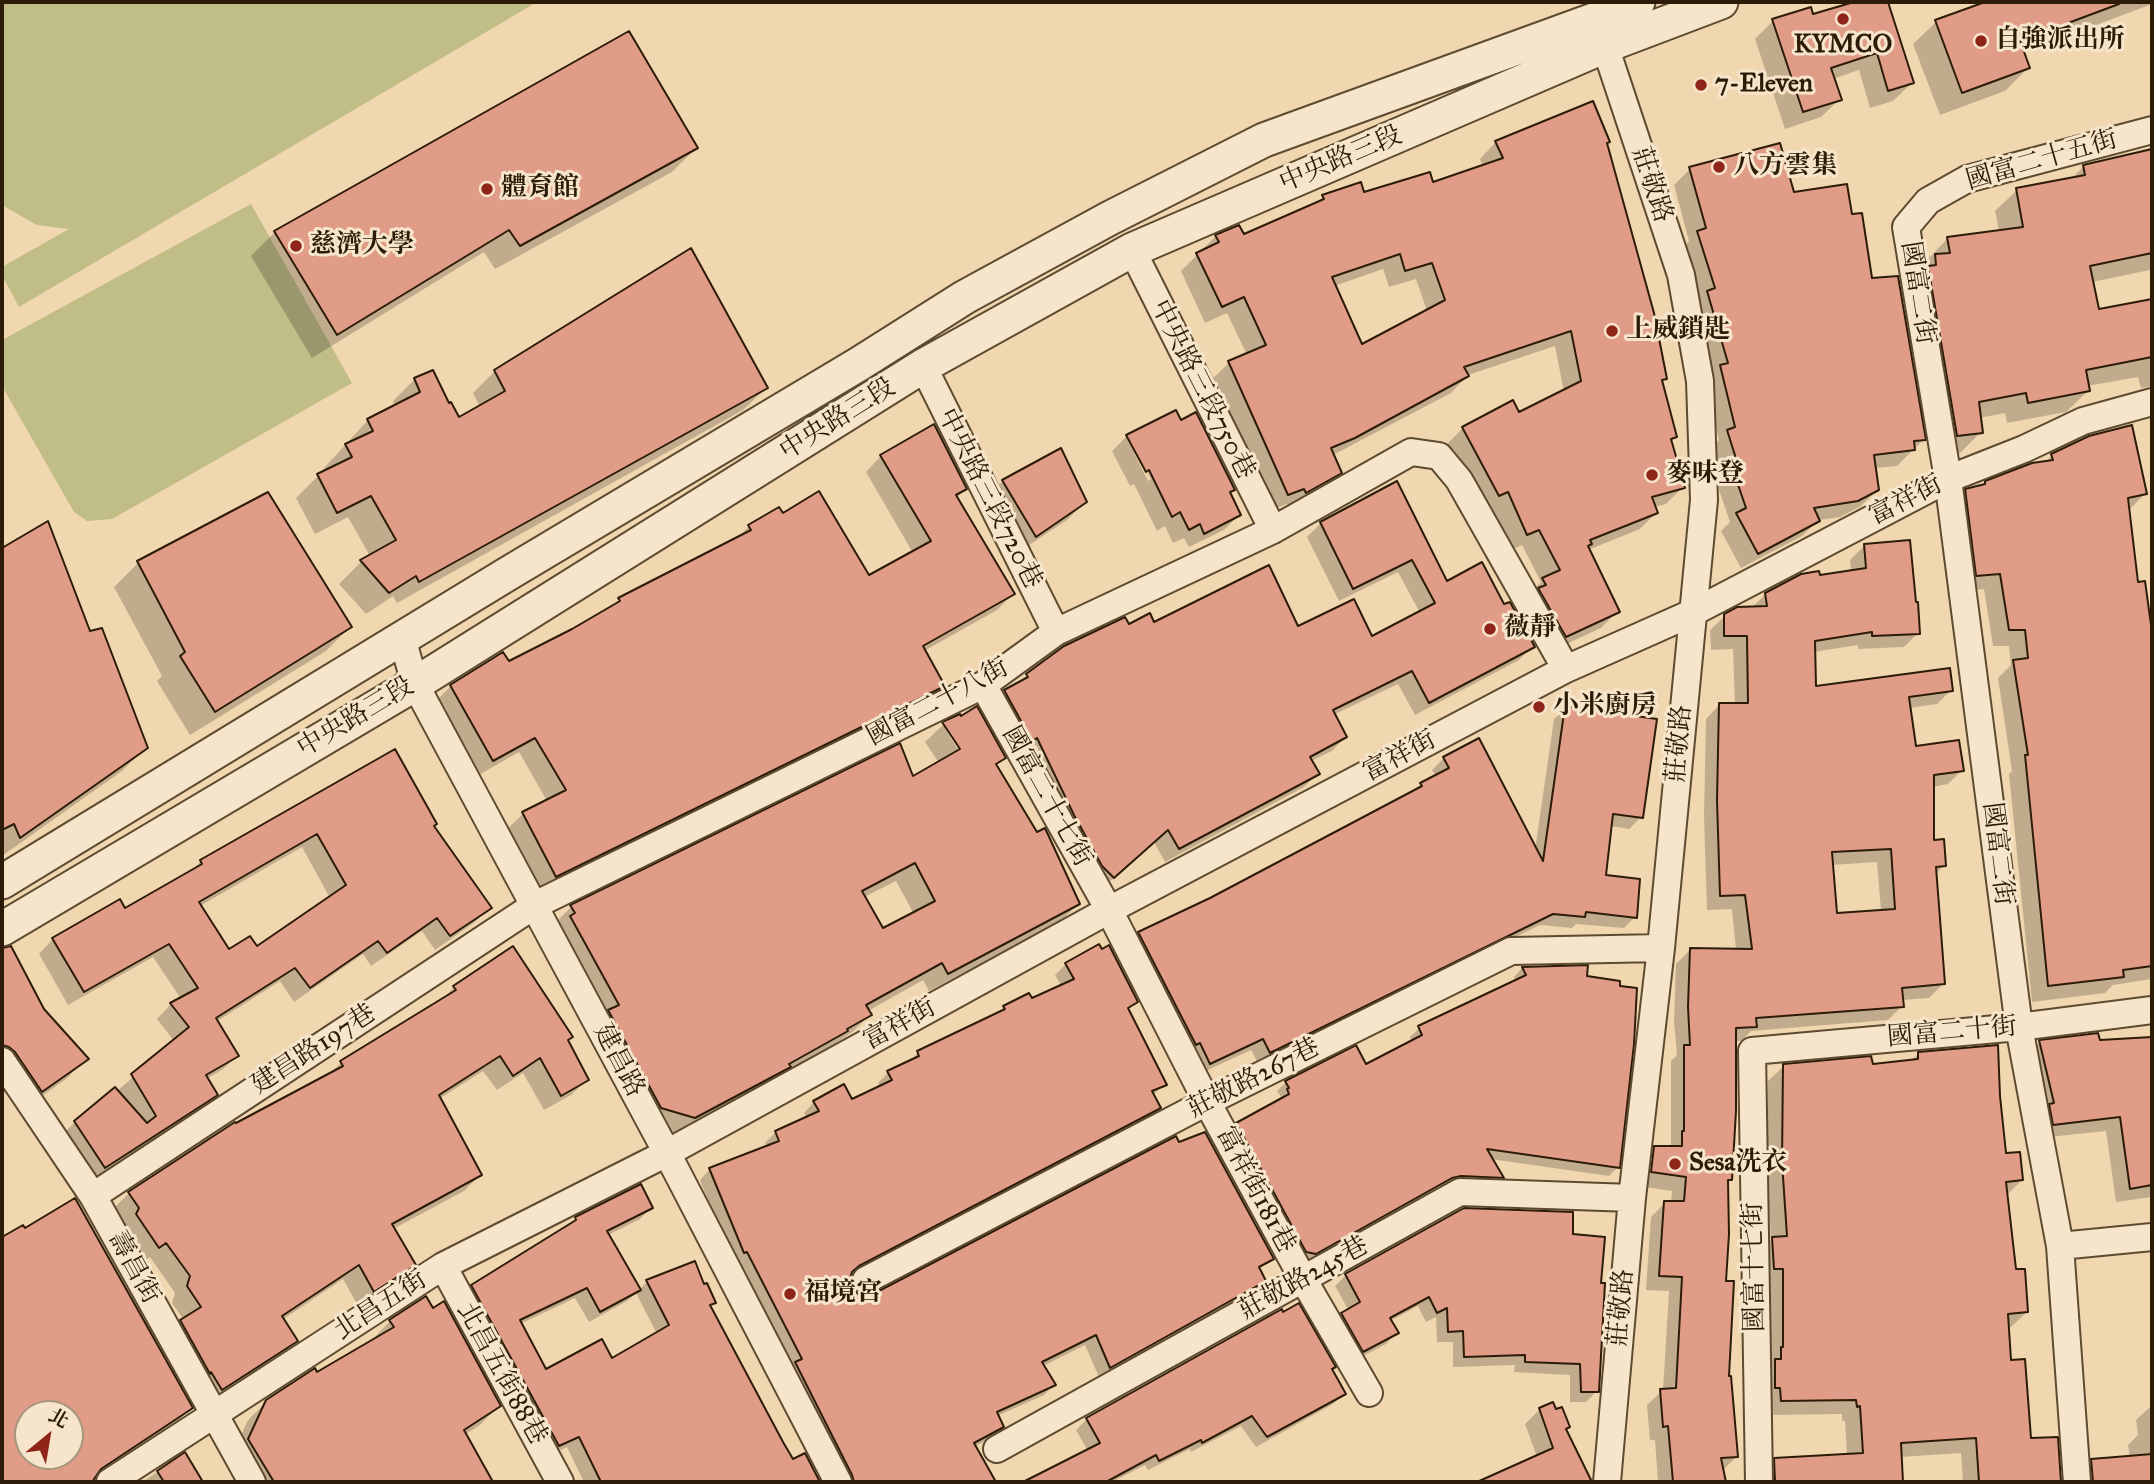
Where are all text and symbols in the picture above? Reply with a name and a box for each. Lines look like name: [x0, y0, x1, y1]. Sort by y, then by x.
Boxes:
marker: KYMCO: [1835, 11, 1851, 27]
place label: 自強派出所: [1995, 25, 2125, 57]
place label: KYMCO: [1794, 30, 1892, 62]
marker: 自強派出所: [1973, 33, 1989, 49]
place label: 7-Eleven: [1715, 69, 1813, 101]
marker: 7-Eleven: [1693, 77, 1709, 93]
street label: 中央路三段: [1275, 120, 1407, 200]
street label: 國富二十五街: [1963, 125, 2121, 197]
street label: 莊敬路: [1624, 143, 1678, 227]
place label: 八方雲集: [1733, 151, 1837, 183]
marker: 八方雲集: [1711, 159, 1727, 175]
place label: 體育館: [501, 173, 579, 205]
marker: 體育館: [479, 181, 495, 197]
place label: 慈濟大學: [310, 230, 414, 262]
marker: 慈濟大學: [288, 238, 304, 254]
street label: 國富二街: [1893, 239, 1941, 347]
street label: 中央路三段750巷: [1143, 295, 1261, 485]
place label: 上威鎖匙: [1626, 315, 1730, 347]
marker: 上威鎖匙: [1604, 323, 1620, 339]
street label: 中央路三段: [775, 372, 901, 468]
street label: 中央路三段720巷: [930, 404, 1048, 594]
place label: 麥味登: [1666, 459, 1744, 491]
marker: 麥味登: [1644, 467, 1660, 483]
street label: 富祥街: [1864, 469, 1948, 533]
place label: 薇靜: [1504, 613, 1556, 645]
marker: 薇靜: [1482, 621, 1498, 637]
street label: 國富二十八街: [862, 653, 1014, 753]
street label: 中央路三段: [292, 671, 420, 765]
place label: 小米廚房: [1553, 691, 1657, 723]
marker: 小米廚房: [1531, 699, 1547, 715]
street label: 莊敬路: [1661, 704, 1699, 784]
street label: 國富二十七街: [995, 721, 1097, 873]
street label: 富祥街: [1358, 725, 1442, 789]
street label: 國富二街: [1975, 800, 2019, 908]
street label: 富祥街: [858, 992, 942, 1058]
street label: 建昌路197巷: [246, 998, 382, 1102]
street label: 國富二十街: [1886, 1012, 2018, 1054]
street label: 建昌路: [586, 1019, 650, 1103]
street label: 莊敬路267巷: [1183, 1032, 1325, 1126]
street label: 富祥街181巷: [1209, 1122, 1301, 1258]
place label: Sesa洗衣: [1689, 1148, 1787, 1180]
marker: Sesa洗衣: [1667, 1156, 1683, 1172]
street label: 國富十七街: [1738, 1202, 1772, 1332]
street label: 壽昌街: [100, 1226, 166, 1310]
street label: 莊敬路245巷: [1234, 1231, 1374, 1327]
street label: 北昌五街: [329, 1265, 433, 1347]
street label: 莊敬路: [1603, 1268, 1641, 1348]
place label: 福境宮: [804, 1278, 882, 1310]
marker: 福境宮: [782, 1286, 798, 1302]
street label: 北昌五街88巷: [449, 1297, 553, 1451]
north arrow: [14, 1400, 84, 1470]
text: 北: [45, 1403, 73, 1433]

